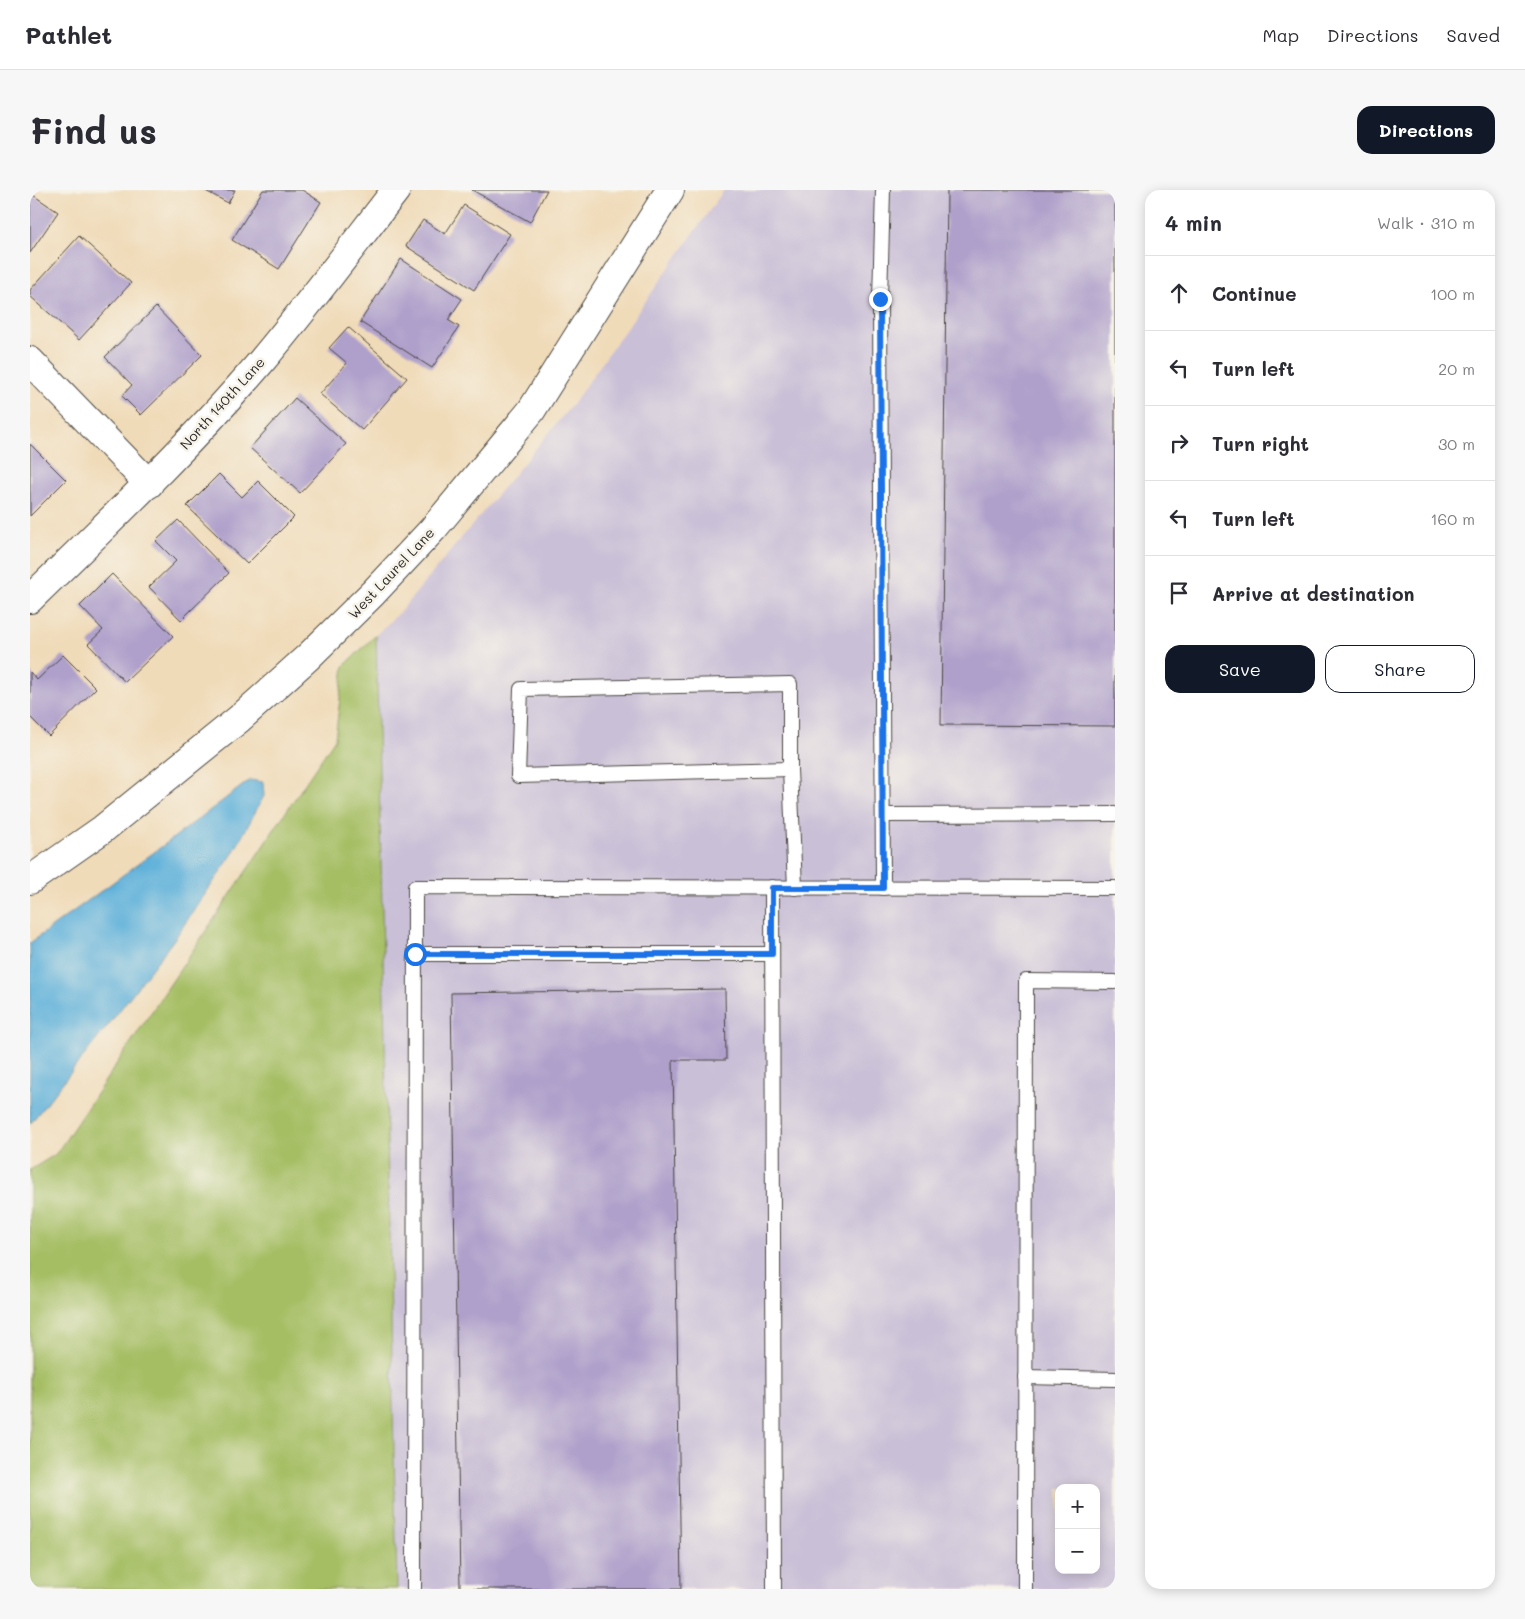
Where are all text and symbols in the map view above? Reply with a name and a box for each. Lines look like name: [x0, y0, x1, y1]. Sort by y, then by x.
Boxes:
text: Pathlet: [25, 19, 112, 50]
text: Map: [1262, 23, 1299, 47]
text: Directions: [1327, 23, 1419, 47]
text: Saved: [1447, 23, 1500, 47]
button: Directions: [1357, 106, 1495, 154]
text: Find us: [30, 107, 157, 153]
text: 4 min: [1165, 209, 1222, 236]
text: Walk · 310 m: [1377, 212, 1475, 233]
icon: ahead: [1165, 279, 1193, 307]
text: Continue: [1212, 281, 1297, 306]
text: 100 m: [1430, 283, 1475, 304]
route end: [869, 288, 892, 311]
street label: North 140th Lane: [175, 353, 269, 453]
icon: left: [1165, 354, 1193, 382]
text: Turn left: [1212, 356, 1295, 381]
text: 20 m: [1438, 358, 1475, 379]
icon: right: [1165, 429, 1193, 457]
text: Turn right: [1212, 431, 1309, 456]
text: 30 m: [1438, 433, 1475, 454]
icon: left: [1165, 504, 1193, 532]
text: Turn left: [1212, 506, 1295, 531]
text: 160 m: [1430, 508, 1475, 529]
street label: West Laurel Lane: [344, 523, 438, 623]
icon: arrive: [1165, 579, 1193, 607]
text: Arrive at destination: [1212, 581, 1415, 606]
button: Save: [1165, 645, 1315, 693]
button: Share: [1325, 645, 1475, 693]
route start: [404, 943, 427, 966]
map controls: [1055, 1484, 1100, 1574]
button: +: [1055, 1484, 1100, 1529]
button: −: [1055, 1529, 1100, 1574]

